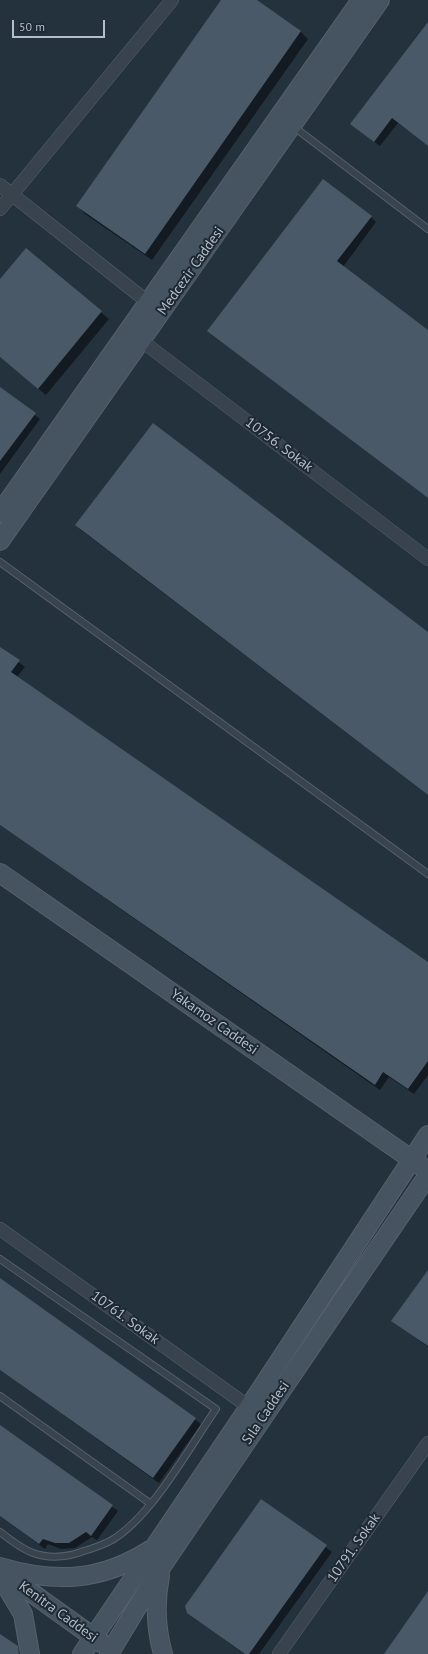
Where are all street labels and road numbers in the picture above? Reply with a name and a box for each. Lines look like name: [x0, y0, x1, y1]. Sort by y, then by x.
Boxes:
street label: Medcezir Caddesi: [154, 224, 228, 318]
street label: 10756. Sokak: [242, 414, 316, 476]
street label: Yakamoz Caddesi: [167, 986, 261, 1058]
street label: 10761. Sokak: [88, 1288, 162, 1348]
street label: Sıla Caddesi: [239, 1378, 293, 1448]
street label: 10791. Sokak: [324, 1510, 384, 1586]
street label: Kenitra Caddesi: [15, 1578, 101, 1646]

